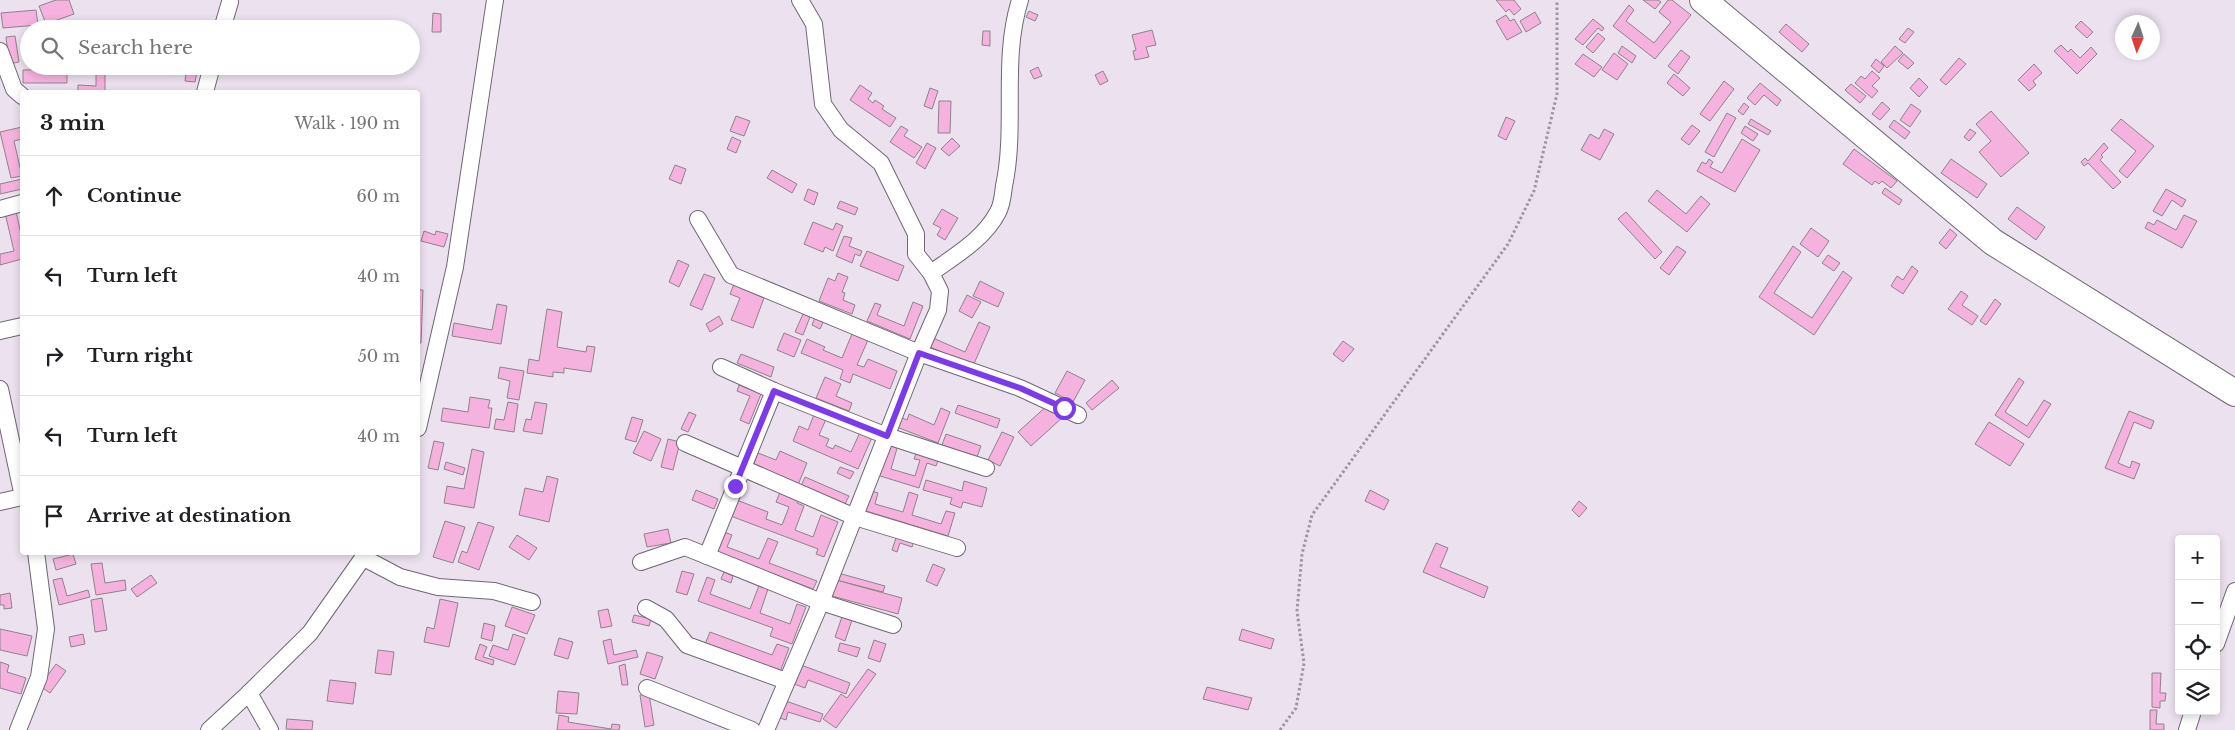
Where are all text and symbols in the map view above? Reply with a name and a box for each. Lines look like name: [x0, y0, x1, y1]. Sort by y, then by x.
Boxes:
north arrow: [2115, 15, 2160, 60]
search box: [20, 20, 420, 75]
icon: search: [38, 34, 66, 62]
text: Search here: [78, 36, 193, 59]
text: 3 min: [40, 110, 105, 136]
text: Walk · 190 m: [295, 113, 400, 133]
icon: ahead: [40, 182, 68, 210]
text: Continue: [87, 184, 182, 207]
text: 60 m: [357, 186, 400, 206]
icon: left: [40, 262, 68, 290]
text: Turn left: [87, 264, 178, 287]
text: 40 m: [357, 266, 400, 286]
icon: right: [40, 342, 68, 370]
text: Turn right: [87, 344, 193, 367]
text: 50 m: [358, 346, 400, 366]
route start: [1053, 397, 1076, 420]
icon: left: [40, 422, 68, 450]
text: Turn left: [87, 424, 178, 447]
text: 40 m: [357, 426, 400, 446]
route end: [724, 475, 747, 498]
icon: arrive: [40, 502, 68, 530]
text: Arrive at destination: [87, 504, 291, 527]
map controls: [2175, 535, 2220, 715]
button: +: [2175, 535, 2220, 580]
button: −: [2175, 580, 2220, 625]
button: locate: [2175, 625, 2220, 670]
button: layers: [2175, 670, 2220, 715]

